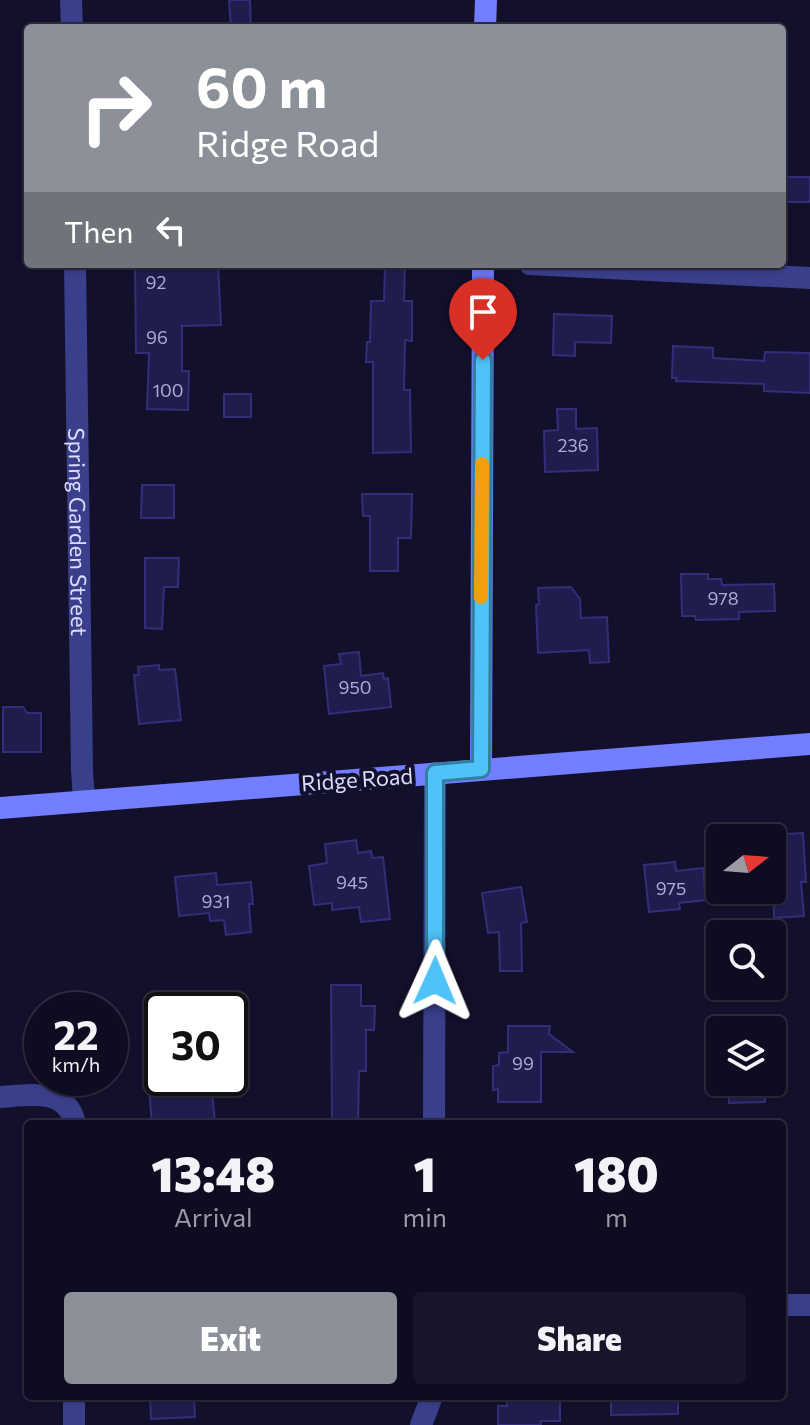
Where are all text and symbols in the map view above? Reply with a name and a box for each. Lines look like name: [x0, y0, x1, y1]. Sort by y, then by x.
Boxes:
text: 60 m: [196, 51, 327, 120]
icon: right: [64, 56, 168, 160]
text: Ridge Road: [196, 120, 379, 164]
icon: left: [149, 208, 193, 252]
text: Then: [64, 212, 133, 249]
house number: 92: [146, 271, 166, 293]
pin: [449, 278, 517, 360]
icon: arrive: [461, 290, 505, 334]
house number: 96: [146, 326, 168, 348]
house number: 100: [152, 379, 184, 401]
street label: Spring Garden Street: [64, 427, 94, 636]
house number: 236: [557, 434, 589, 456]
house number: 978: [707, 587, 739, 609]
house number: 950: [338, 676, 372, 698]
street label: Ridge Road: [300, 762, 414, 796]
north arrow: [706, 824, 786, 904]
map controls: [706, 824, 786, 1096]
house number: 945: [336, 871, 368, 893]
house number: 975: [656, 877, 686, 899]
house number: 931: [202, 890, 230, 912]
button: search: [706, 920, 786, 1000]
position arrow: [393, 939, 477, 1023]
speed limit sign: 30: [144, 992, 248, 1096]
text: 22: [53, 1009, 99, 1058]
button: layers: [706, 1016, 786, 1096]
text: km/h: [52, 1052, 100, 1076]
house number: 99: [512, 1052, 534, 1074]
text: 13:48: [151, 1143, 275, 1202]
text: 1: [413, 1143, 436, 1202]
text: 180: [574, 1143, 659, 1202]
text: Arrival: [174, 1201, 253, 1232]
text: min: [403, 1201, 447, 1232]
text: m: [605, 1201, 628, 1232]
button: Exit: [64, 1292, 397, 1384]
button: Share: [413, 1292, 746, 1384]

